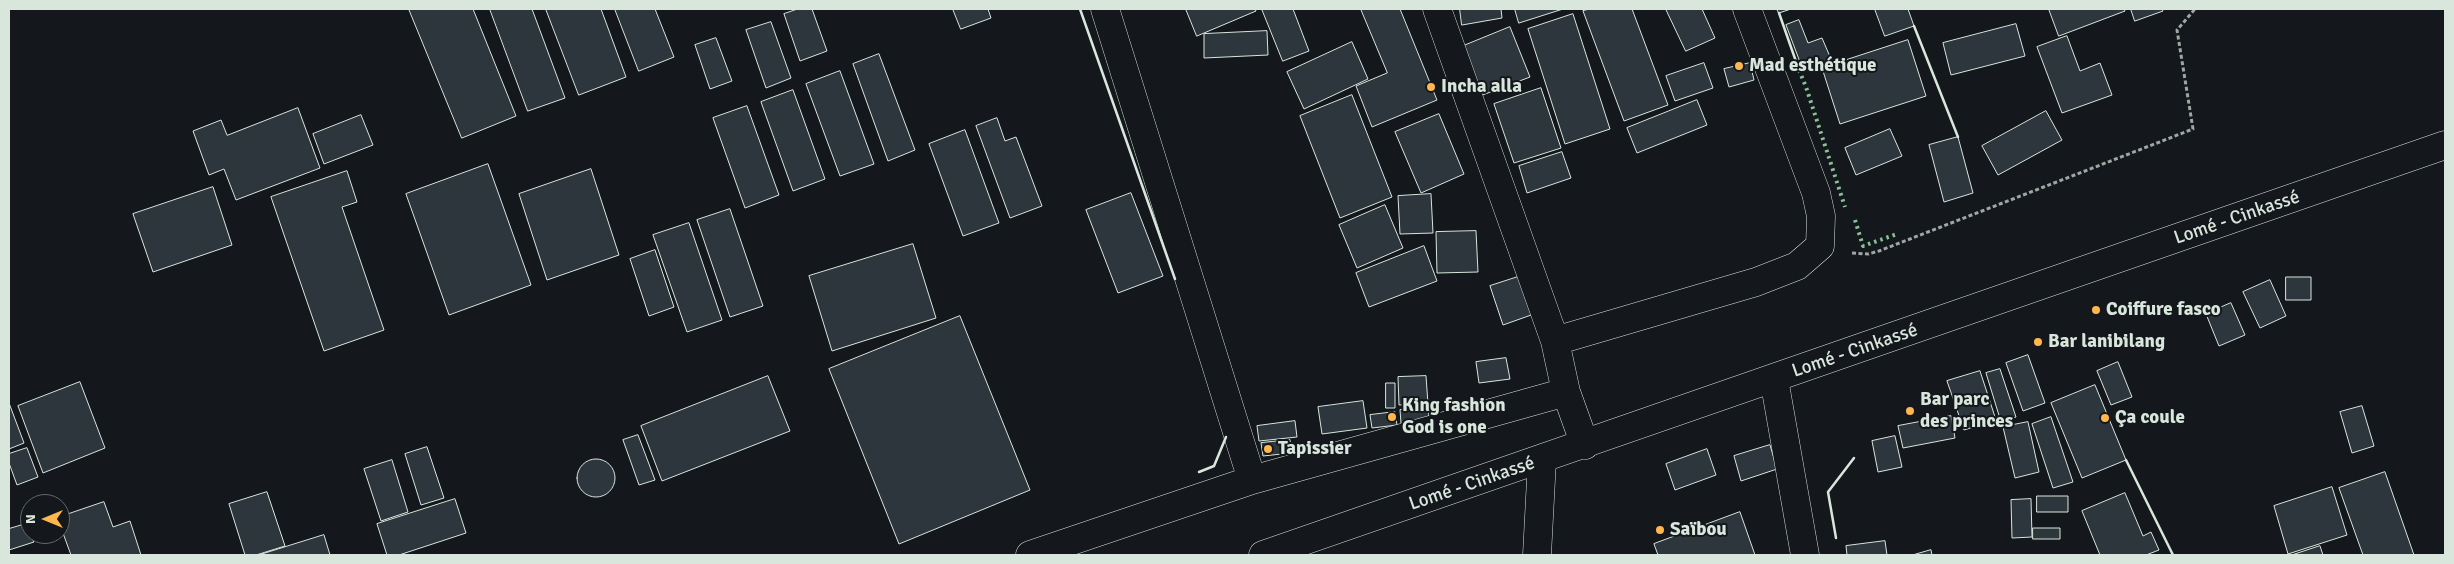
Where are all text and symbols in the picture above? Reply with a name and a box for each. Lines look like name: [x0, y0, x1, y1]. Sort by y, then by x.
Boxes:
place label: Mad esthétique: [1749, 55, 1876, 77]
marker: Mad esthétique: [1733, 60, 1745, 72]
place label: Incha alla: [1441, 76, 1522, 98]
marker: Incha alla: [1425, 81, 1437, 93]
street label: Lomé - Cinkassé: [2171, 186, 2303, 250]
place label: Coiffure fasco: [2106, 299, 2221, 321]
marker: Coiffure fasco: [2090, 304, 2102, 316]
street label: Lomé - Cinkassé: [1789, 319, 1921, 383]
place label: Bar lanibilang: [2048, 331, 2165, 353]
marker: Bar lanibilang: [2032, 336, 2044, 348]
place label: Bar parc des princes: [1920, 389, 2013, 433]
place label: King fashion God is one: [1402, 395, 1506, 439]
marker: Bar parc des princes: [1904, 405, 1916, 417]
place label: Ça coule: [2115, 407, 2185, 429]
marker: King fashion God is one: [1386, 411, 1398, 423]
marker: Ça coule: [2099, 412, 2111, 424]
place label: Tapissier: [1278, 438, 1352, 460]
marker: Tapissier: [1262, 443, 1274, 455]
street label: Lomé - Cinkassé: [1406, 452, 1538, 516]
north arrow: [20, 494, 70, 544]
text: N: [22, 514, 39, 524]
place label: Saïbou: [1670, 519, 1727, 541]
marker: Saïbou: [1654, 524, 1666, 536]

